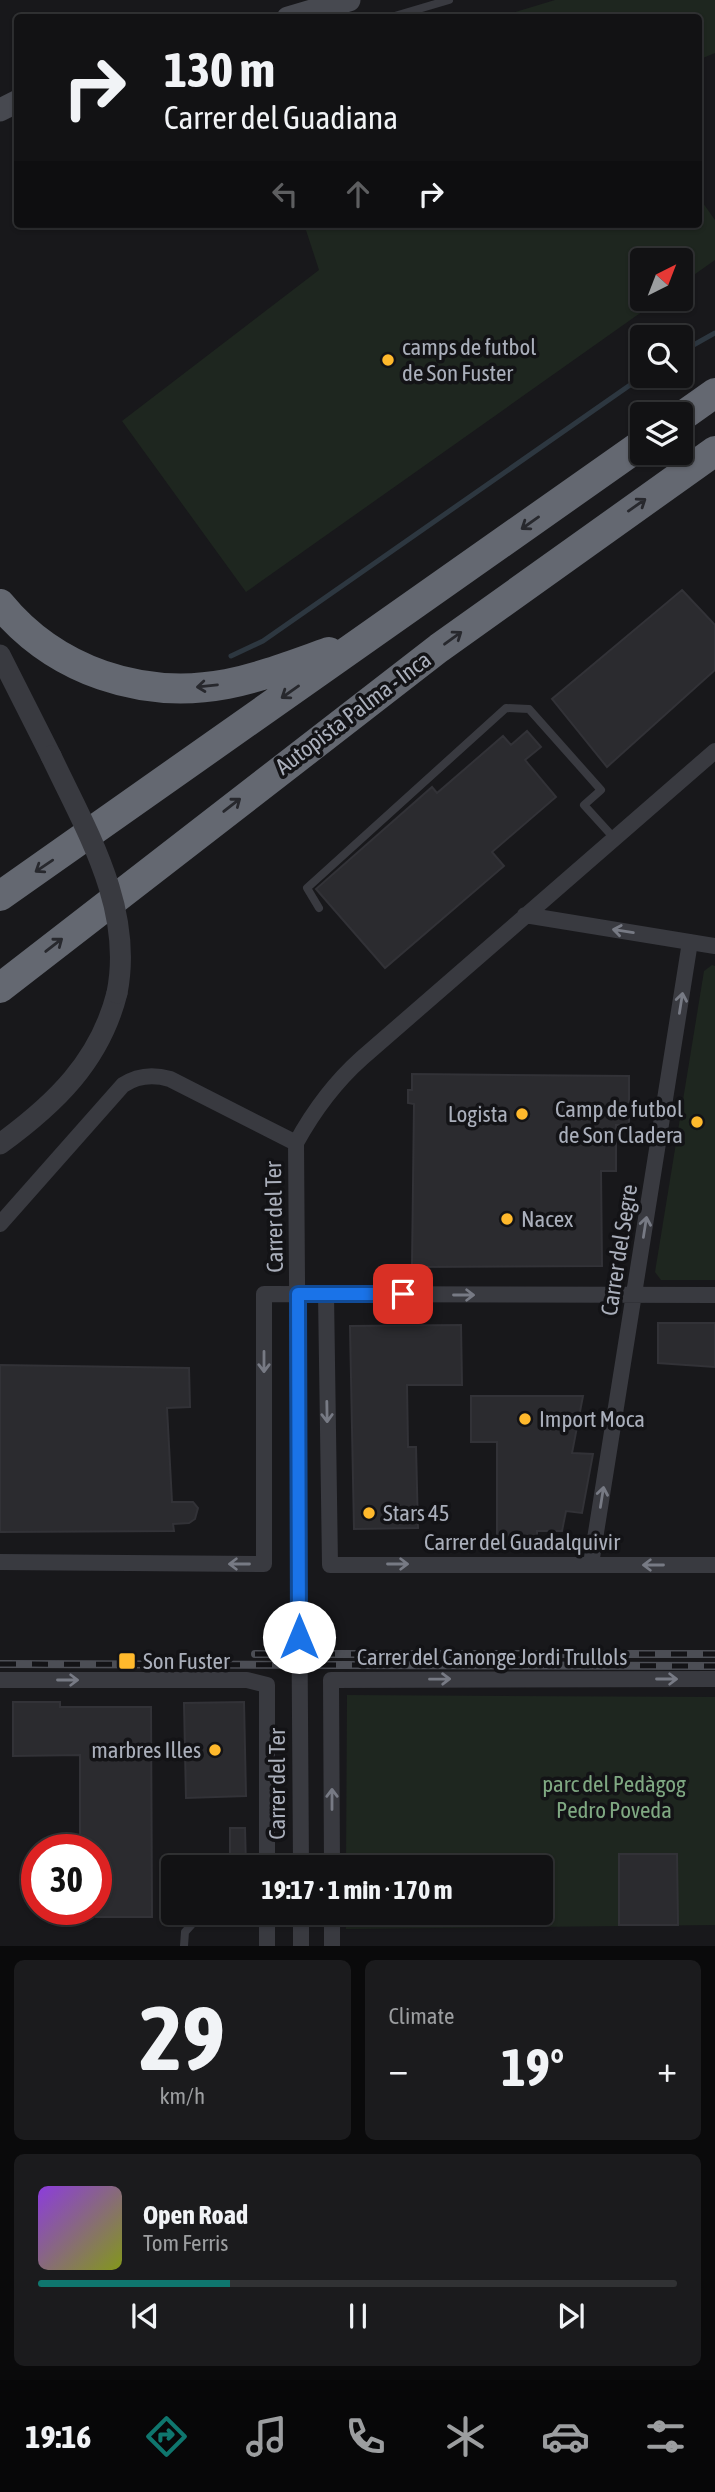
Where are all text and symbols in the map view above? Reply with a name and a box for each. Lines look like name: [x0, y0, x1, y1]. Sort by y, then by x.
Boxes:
text: 130 m: [164, 41, 275, 97]
icon: right: [49, 42, 140, 133]
text: Carrer del Guadiana: [164, 99, 398, 136]
icon: left: [266, 175, 304, 213]
icon: ahead: [339, 175, 377, 213]
icon: right: [412, 175, 450, 213]
north arrow: [630, 248, 693, 312]
map controls: [630, 248, 693, 465]
button: search: [630, 325, 693, 388]
place label: camps de futbol de Son Fuster: [402, 334, 536, 386]
marker: camps de futbol de Son Fuster: [380, 352, 396, 368]
button: layers: [630, 402, 693, 465]
one-way arrow: [627, 498, 646, 512]
one-way arrow: [521, 516, 540, 530]
one-way arrow: [443, 630, 462, 645]
street label: Autopista Palma - Inca: [270, 646, 436, 780]
one-way arrow: [196, 680, 218, 693]
one-way arrow: [281, 685, 300, 699]
one-way arrow: [223, 797, 241, 812]
one-way arrow: [35, 859, 54, 873]
one-way arrow: [612, 924, 635, 937]
one-way arrow: [44, 938, 62, 953]
one-way arrow: [675, 992, 688, 1015]
place label: Camp de futbol de Son Cladera: [555, 1096, 683, 1148]
place label: Logista: [448, 1101, 508, 1127]
marker: Logista: [514, 1106, 530, 1122]
marker: Camp de futbol de Son Cladera: [689, 1114, 705, 1130]
street label: Carrer del Ter: [260, 1160, 288, 1273]
street label: Carrer del Segre: [596, 1182, 642, 1318]
place label: Nacex: [521, 1206, 573, 1232]
marker: Nacex: [499, 1211, 515, 1227]
one-way arrow: [639, 1217, 652, 1239]
pin: [373, 1264, 433, 1324]
icon: arrive: [384, 1275, 422, 1313]
one-way arrow: [453, 1288, 476, 1302]
one-way arrow: [257, 1351, 271, 1374]
one-way arrow: [321, 1400, 334, 1423]
place label: Import Moca: [539, 1406, 645, 1432]
marker: Import Moca: [517, 1411, 533, 1427]
one-way arrow: [596, 1486, 609, 1509]
place label: Stars 45: [383, 1500, 450, 1526]
marker: Stars 45: [361, 1505, 377, 1521]
street label: Carrer del Guadalquivir: [424, 1529, 621, 1555]
one-way arrow: [228, 1557, 251, 1571]
one-way arrow: [386, 1557, 409, 1571]
one-way arrow: [642, 1558, 665, 1572]
position arrow: [262, 1600, 336, 1674]
street label: Carrer del Canonge Jordi Trullols: [357, 1644, 627, 1670]
place label: Son Fuster: [143, 1648, 231, 1674]
marker: Son Fuster: [117, 1651, 137, 1671]
one-way arrow: [656, 1672, 679, 1685]
one-way arrow: [56, 1673, 79, 1687]
one-way arrow: [428, 1673, 451, 1686]
street label: Carrer del Ter: [264, 1727, 290, 1840]
place label: marbres Illes: [91, 1737, 201, 1763]
marker: marbres Illes: [207, 1742, 223, 1758]
park label: parc del Pedàgog Pedro Poveda: [542, 1771, 686, 1823]
one-way arrow: [325, 1788, 338, 1811]
speed limit sign: 30: [21, 1834, 112, 1925]
text: 19:17 · 1 min · 170 m: [262, 1875, 452, 1905]
text: 29: [139, 1985, 225, 2089]
text: Climate: [389, 2003, 454, 2029]
text: 19°: [501, 2037, 564, 2097]
text: −: [389, 2047, 408, 2090]
text: +: [657, 2047, 677, 2090]
text: km/h: [159, 2083, 205, 2109]
text: Open Road: [143, 2200, 248, 2230]
text: Tom Ferris: [143, 2230, 228, 2256]
icon: previous: [126, 2297, 164, 2335]
icon: pause: [339, 2297, 377, 2335]
icon: next: [552, 2297, 590, 2335]
icon: directions: [142, 2412, 191, 2461]
icon: music: [242, 2412, 291, 2461]
icon: phone: [341, 2412, 390, 2461]
icon: climate: [441, 2412, 490, 2461]
icon: car: [541, 2412, 590, 2461]
icon: filters: [641, 2412, 690, 2461]
text: 19:16: [25, 2418, 91, 2455]

